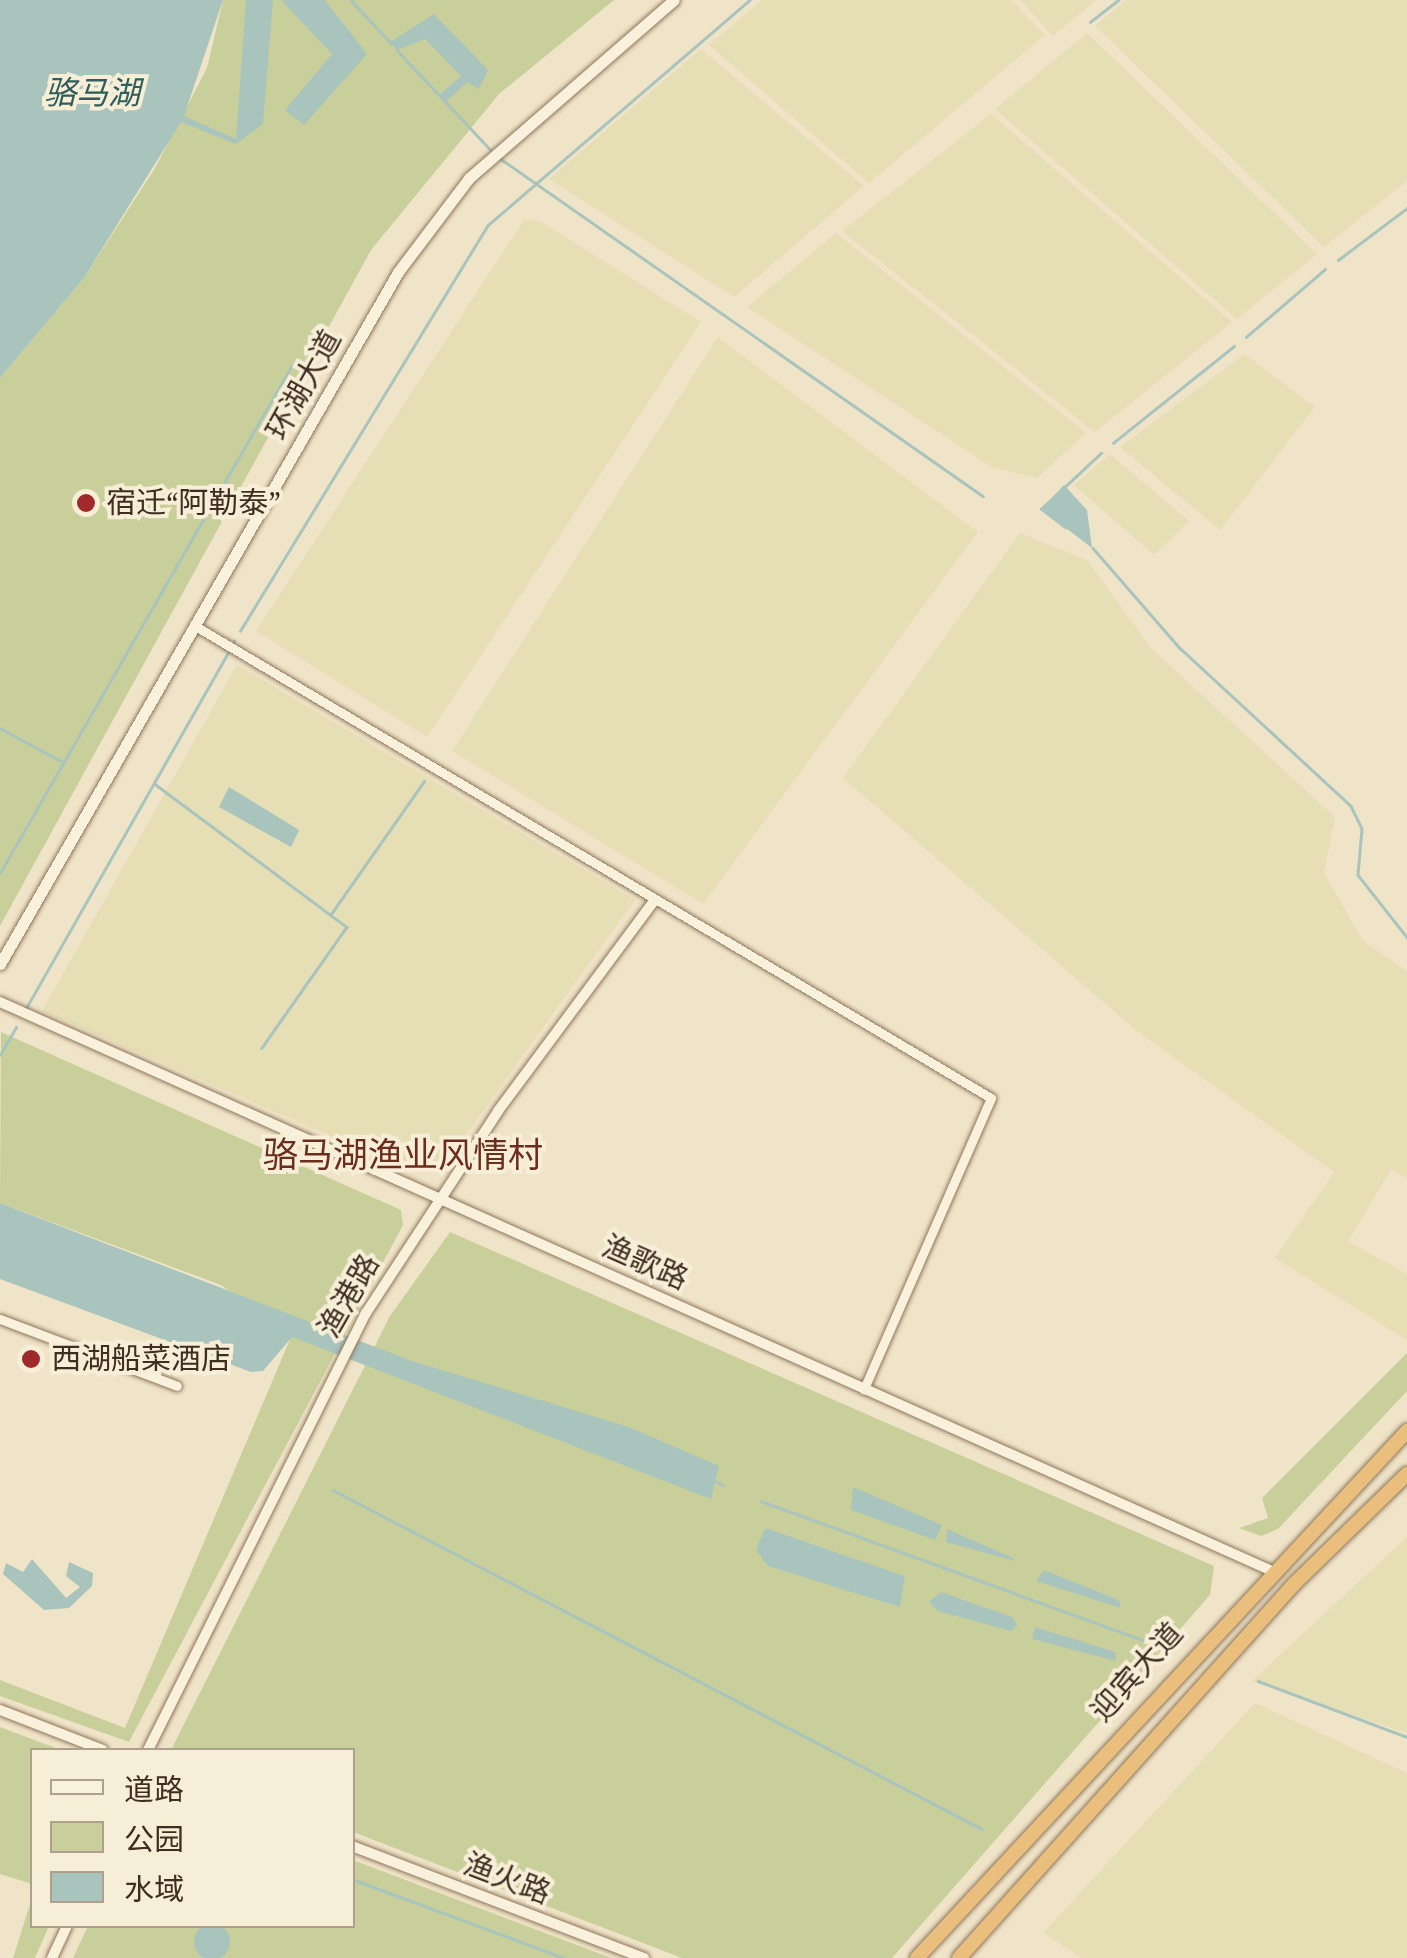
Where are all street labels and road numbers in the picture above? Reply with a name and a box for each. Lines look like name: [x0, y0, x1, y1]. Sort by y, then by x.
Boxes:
street label: 环湖大道: [259, 324, 349, 446]
street label: 渔歌路: [597, 1228, 693, 1298]
street label: 渔港路: [311, 1248, 387, 1344]
street label: 迎宾大道: [1083, 1615, 1191, 1729]
street label: 渔火路: [459, 1846, 555, 1912]

